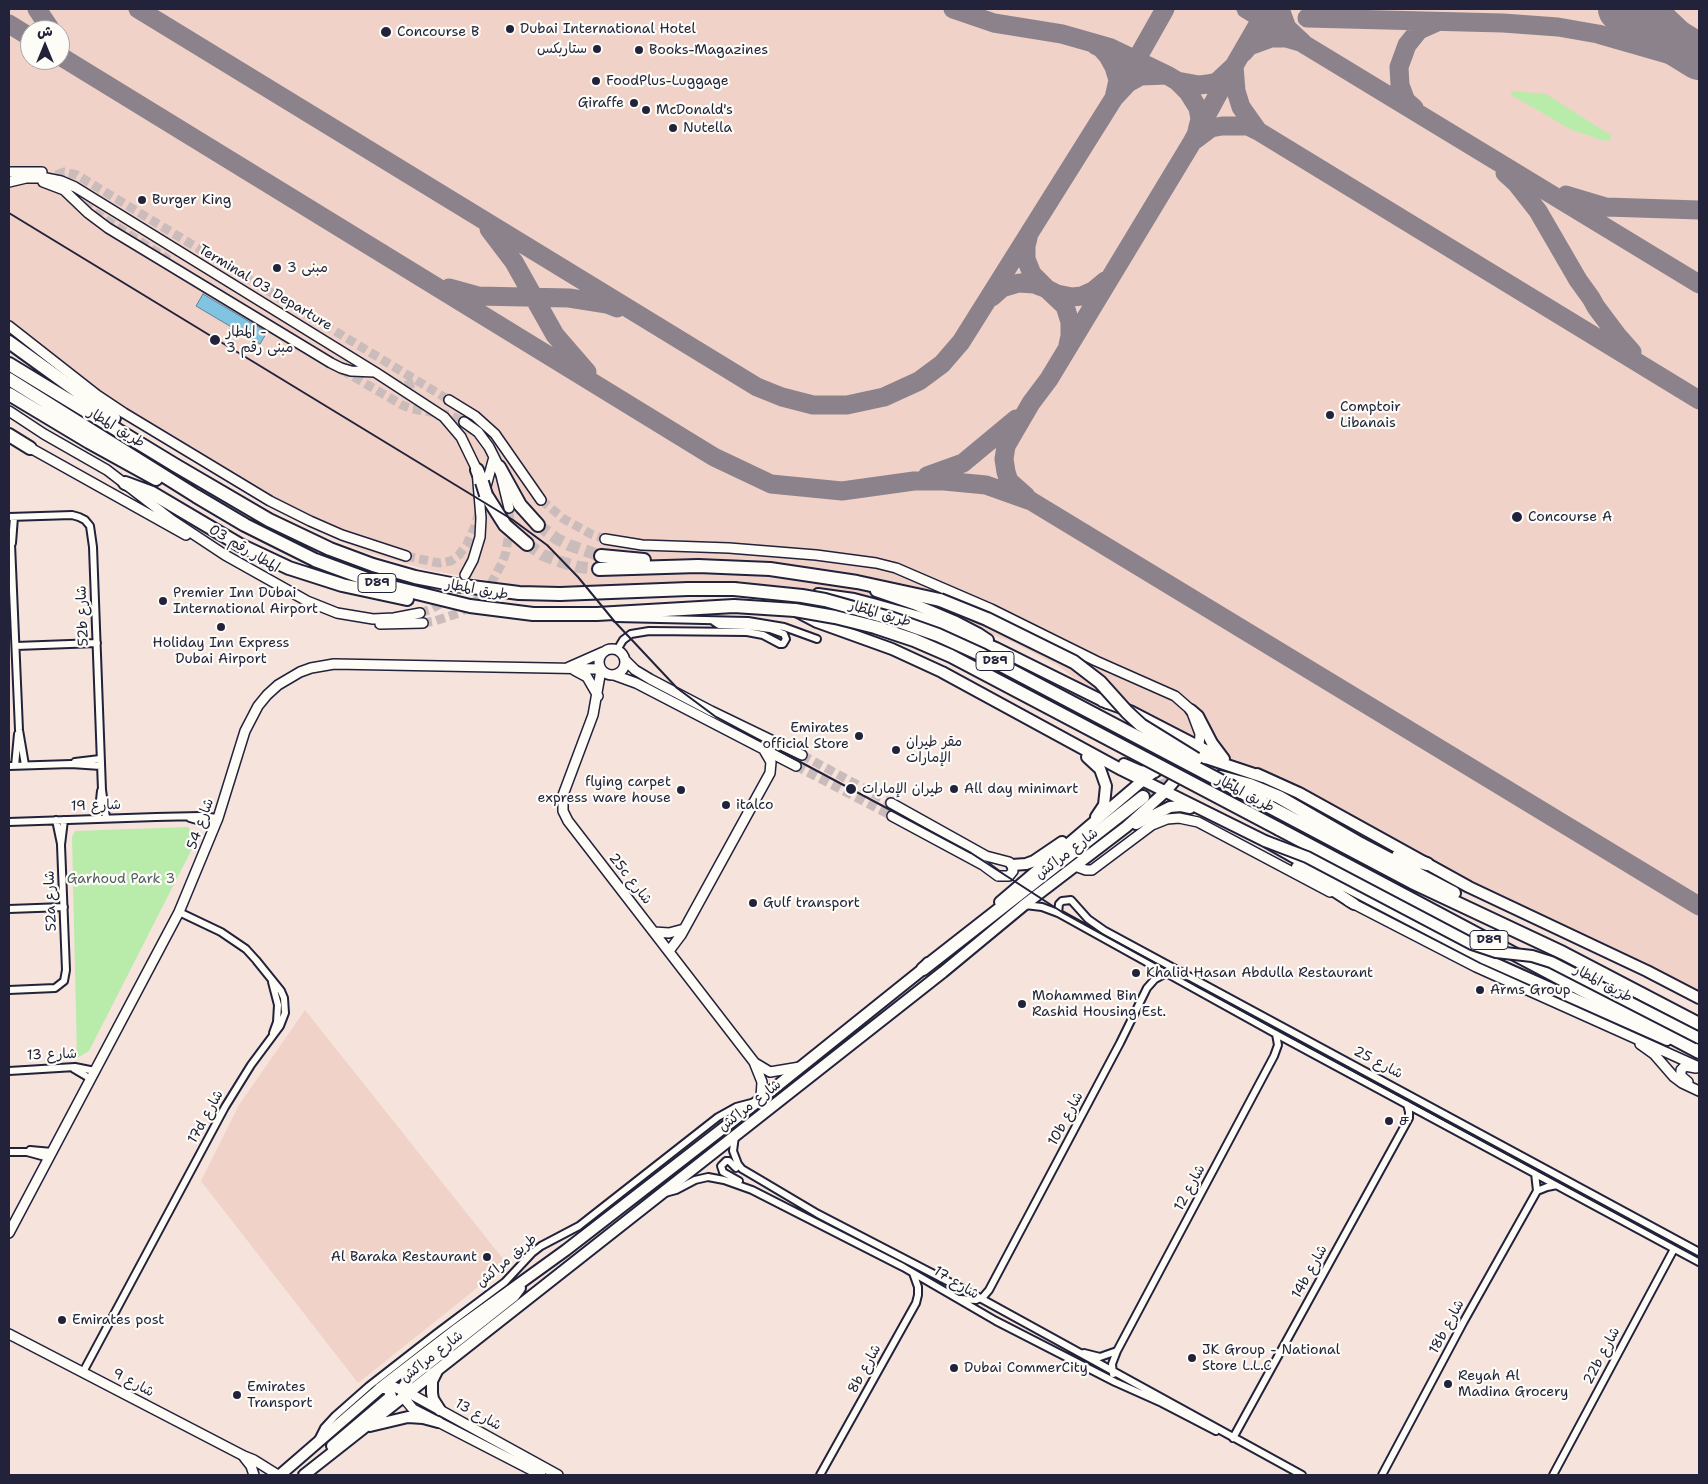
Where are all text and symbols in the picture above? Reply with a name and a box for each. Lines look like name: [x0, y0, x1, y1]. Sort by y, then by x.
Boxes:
north arrow: [20, 20, 70, 70]
place label: Dubai International Hotel: [520, 21, 696, 37]
text: ش: [37, 22, 53, 40]
marker: Dubai International Hotel: [504, 23, 516, 35]
place label: Concourse B: [397, 24, 479, 40]
marker: Concourse B: [379, 25, 393, 39]
place label: ستاربكس: [537, 41, 587, 57]
place label: Books-Magazines: [649, 42, 768, 58]
marker: ستاربكس: [591, 43, 603, 55]
marker: Books-Magazines: [633, 44, 645, 56]
place label: FoodPlus-Luggage: [606, 73, 729, 89]
marker: FoodPlus-Luggage: [590, 75, 602, 87]
place label: Giraffe: [578, 95, 624, 111]
marker: Giraffe: [628, 97, 640, 109]
place label: McDonald's: [656, 102, 733, 118]
marker: McDonald's: [640, 104, 652, 116]
place label: Nutella: [683, 120, 732, 136]
marker: Nutella: [667, 122, 679, 134]
place label: Burger King: [152, 192, 231, 208]
marker: Burger King: [136, 194, 148, 206]
street label: Terminal 03 Departure: [195, 241, 335, 335]
place label: مبنى 3: [287, 260, 328, 276]
marker: مبنى 3: [271, 262, 283, 274]
place label: المطار - مبنى رقم 3: [226, 324, 293, 357]
marker: المطار - مبنى رقم 3: [208, 333, 222, 347]
place label: Comptoir Libanais: [1340, 399, 1401, 432]
street label: طريق المطار: [84, 404, 148, 452]
marker: Comptoir Libanais: [1324, 409, 1336, 421]
place label: Concourse A: [1528, 509, 1612, 525]
marker: Concourse A: [1510, 510, 1524, 524]
street label: المطار رقم 03: [206, 521, 282, 577]
road number: D89: [358, 574, 396, 592]
street label: طريق المطار: [444, 576, 510, 604]
street label: 52b شارع: [74, 585, 92, 647]
place label: Premier Inn Dubai International Airport: [173, 585, 318, 618]
marker: Premier Inn Dubai International Airport: [157, 595, 169, 607]
street label: طريق المطار: [847, 597, 913, 631]
marker: Holiday Inn Express Dubai Airport: [215, 621, 227, 633]
place label: Holiday Inn Express Dubai Airport: [153, 635, 289, 668]
road number: D89: [976, 651, 1014, 670]
place label: Emirates official Store: [763, 720, 849, 752]
marker: Emirates official Store: [853, 730, 865, 742]
place label: مقر طيران الإمارات: [906, 734, 962, 766]
marker: مقر طيران الإمارات: [890, 744, 902, 756]
street label: طريق المطار: [1213, 772, 1277, 816]
place label: flying carpet express ware house: [537, 774, 671, 806]
place label: طيران الإمارات: [862, 781, 943, 797]
place label: All day minimart: [964, 781, 1078, 797]
marker: طيران الإمارات: [844, 782, 858, 796]
marker: All day minimart: [948, 783, 960, 795]
marker: flying carpet express ware house: [675, 784, 687, 796]
street label: شارع 54: [184, 796, 218, 852]
street label: شارع 19: [71, 797, 121, 815]
place label: italco: [736, 797, 774, 813]
marker: italco: [720, 799, 732, 811]
street label: شارع مراكش: [1032, 825, 1102, 883]
street label: 25c شارع: [605, 850, 655, 908]
street label: 52a شارع: [42, 870, 60, 932]
park label: Garhoud Park 3: [67, 871, 175, 887]
place label: Gulf transport: [763, 895, 860, 911]
marker: Gulf transport: [747, 897, 759, 909]
road number: D89: [1470, 930, 1508, 950]
street label: طريق المطار: [1571, 962, 1635, 1006]
place label: Khalid Hasan Abdulla Restaurant: [1146, 965, 1373, 981]
marker: Khalid Hasan Abdulla Restaurant: [1130, 967, 1142, 979]
place label: Arms Group: [1490, 982, 1571, 998]
marker: Arms Group: [1474, 984, 1486, 996]
place label: Mohammed Bin Rashid Housing Est.: [1032, 988, 1166, 1020]
marker: Mohammed Bin Rashid Housing Est.: [1016, 998, 1028, 1010]
street label: شارع 25: [1351, 1043, 1405, 1083]
street label: شارع 13: [27, 1046, 77, 1064]
street label: شارع مراكش: [715, 1076, 785, 1136]
street label: 17d شارع: [184, 1087, 228, 1147]
street label: 10b شارع: [1045, 1089, 1087, 1149]
place label: ச: [1399, 1113, 1409, 1129]
marker: ச: [1383, 1115, 1395, 1127]
street label: شارع 12: [1171, 1162, 1209, 1214]
street label: طريق مراكش: [473, 1231, 541, 1291]
street label: 14b شارع: [1289, 1242, 1331, 1302]
place label: Al Baraka Restaurant: [331, 1249, 477, 1265]
marker: Al Baraka Restaurant: [481, 1251, 493, 1263]
street label: شارع 17: [930, 1263, 982, 1303]
street label: 18b شارع: [1426, 1297, 1468, 1357]
place label: Emirates post: [72, 1312, 164, 1328]
marker: Emirates post: [56, 1314, 68, 1326]
street label: 22b شارع: [1580, 1325, 1624, 1387]
street label: شارع مراكش: [397, 1327, 467, 1387]
street label: 8b شارع: [845, 1342, 885, 1396]
place label: JK Group - National Store L.L.C: [1202, 1342, 1340, 1374]
marker: JK Group - National Store L.L.C: [1186, 1352, 1198, 1364]
place label: Dubai CommerCity: [964, 1360, 1088, 1376]
marker: Dubai CommerCity: [948, 1362, 960, 1374]
street label: شارع 9: [109, 1365, 157, 1401]
place label: Reyah Al Madina Grocery: [1458, 1368, 1568, 1400]
marker: Reyah Al Madina Grocery: [1442, 1378, 1454, 1390]
place label: Emirates Transport: [247, 1379, 313, 1411]
marker: Emirates Transport: [231, 1389, 243, 1401]
street label: شارع 13: [452, 1396, 504, 1434]

